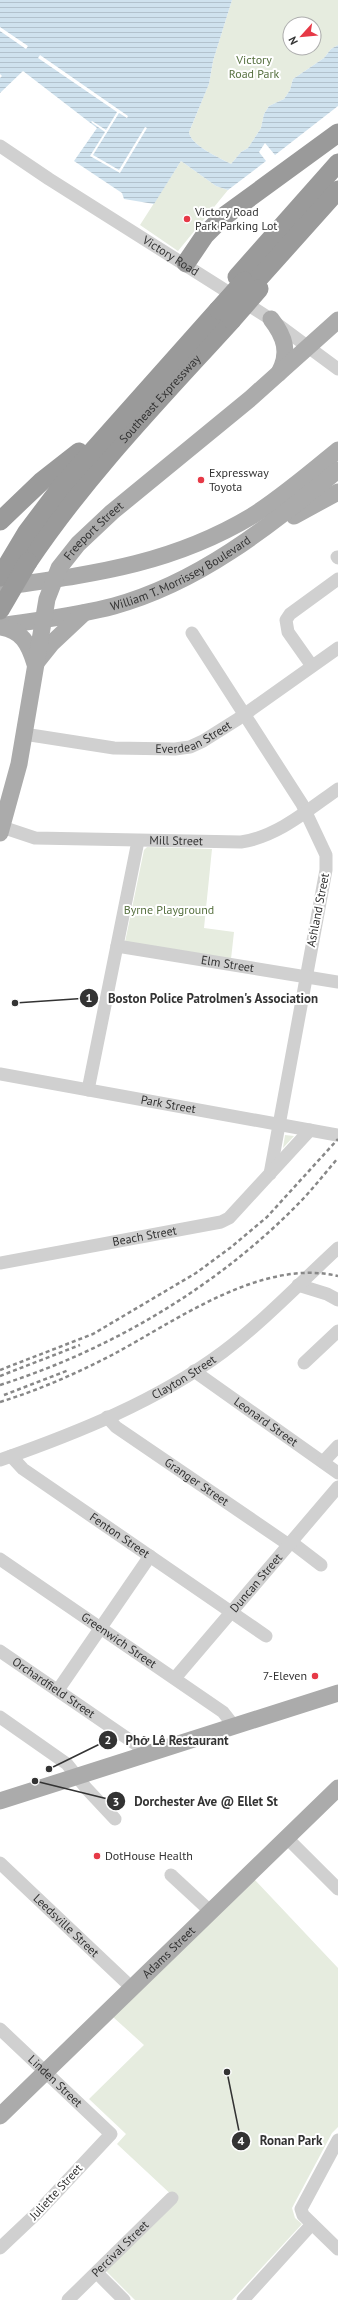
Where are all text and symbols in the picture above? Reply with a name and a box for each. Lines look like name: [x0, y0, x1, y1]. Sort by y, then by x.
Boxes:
north arrow: [282, 16, 322, 56]
text: N: [285, 34, 301, 47]
park label: Victory Road Park: [229, 52, 280, 81]
place label: Victory Road Park Parking Lot: [194, 204, 277, 233]
marker: Victory Road Park Parking Lot: [182, 214, 192, 224]
street label: Victory Road: [139, 232, 202, 279]
street label: Southeast Expressway: [116, 351, 204, 446]
place label: Expressway Toyota: [209, 465, 269, 494]
marker: Expressway Toyota: [196, 475, 206, 485]
street label: Freeport Street: [60, 498, 126, 563]
street label: William T. Morrissey Boulevard: [108, 532, 253, 614]
street label: Everdean Street: [155, 717, 234, 756]
street label: Mill Street: [149, 832, 203, 848]
street label: Ashland Street: [303, 872, 332, 948]
park label: Byrne Playground: [124, 902, 214, 917]
street label: Elm Street: [200, 952, 255, 975]
callout: Boston Police Patrolmen's Association: [79, 986, 326, 1011]
text: 1: [86, 990, 92, 1005]
text: Boston Police Patrolmen's Association: [108, 990, 318, 1007]
street label: Park Street: [140, 1092, 197, 1116]
street label: Beach Street: [111, 1222, 178, 1249]
street label: Clayton Street: [149, 1352, 219, 1402]
street label: Leonard Street: [231, 1394, 301, 1449]
street label: Granger Street: [162, 1454, 232, 1509]
street label: Fenton Street: [87, 1509, 153, 1561]
street label: Duncan Street: [226, 1550, 285, 1615]
street label: Greenwich Street: [78, 1609, 160, 1671]
street label: Orchardfield Street: [10, 1654, 98, 1721]
place label: 7-Eleven: [263, 1668, 307, 1683]
marker: 7-Eleven: [310, 1671, 320, 1681]
callout: Phở Lê Restaurant: [98, 1727, 237, 1752]
text: 2: [105, 1732, 111, 1747]
text: Phở Lê Restaurant: [125, 1732, 229, 1749]
callout: Dorchester Ave @ Ellet St: [106, 1789, 286, 1814]
text: Dorchester Ave @ Ellet St: [134, 1793, 278, 1810]
text: 3: [113, 1794, 119, 1809]
place label: DotHouse Health: [105, 1848, 193, 1863]
marker: DotHouse Health: [92, 1851, 102, 1861]
street label: Leedsville Street: [30, 1890, 103, 1960]
street label: Adams Street: [139, 1923, 198, 1981]
street label: Linden Street: [25, 2052, 86, 2110]
callout: Ronan Park: [231, 2128, 330, 2153]
text: Ronan Park: [260, 2132, 323, 2149]
text: 4: [238, 2133, 245, 2148]
street label: Juliette Street: [25, 2161, 85, 2223]
street label: Percival Street: [88, 2217, 152, 2280]

